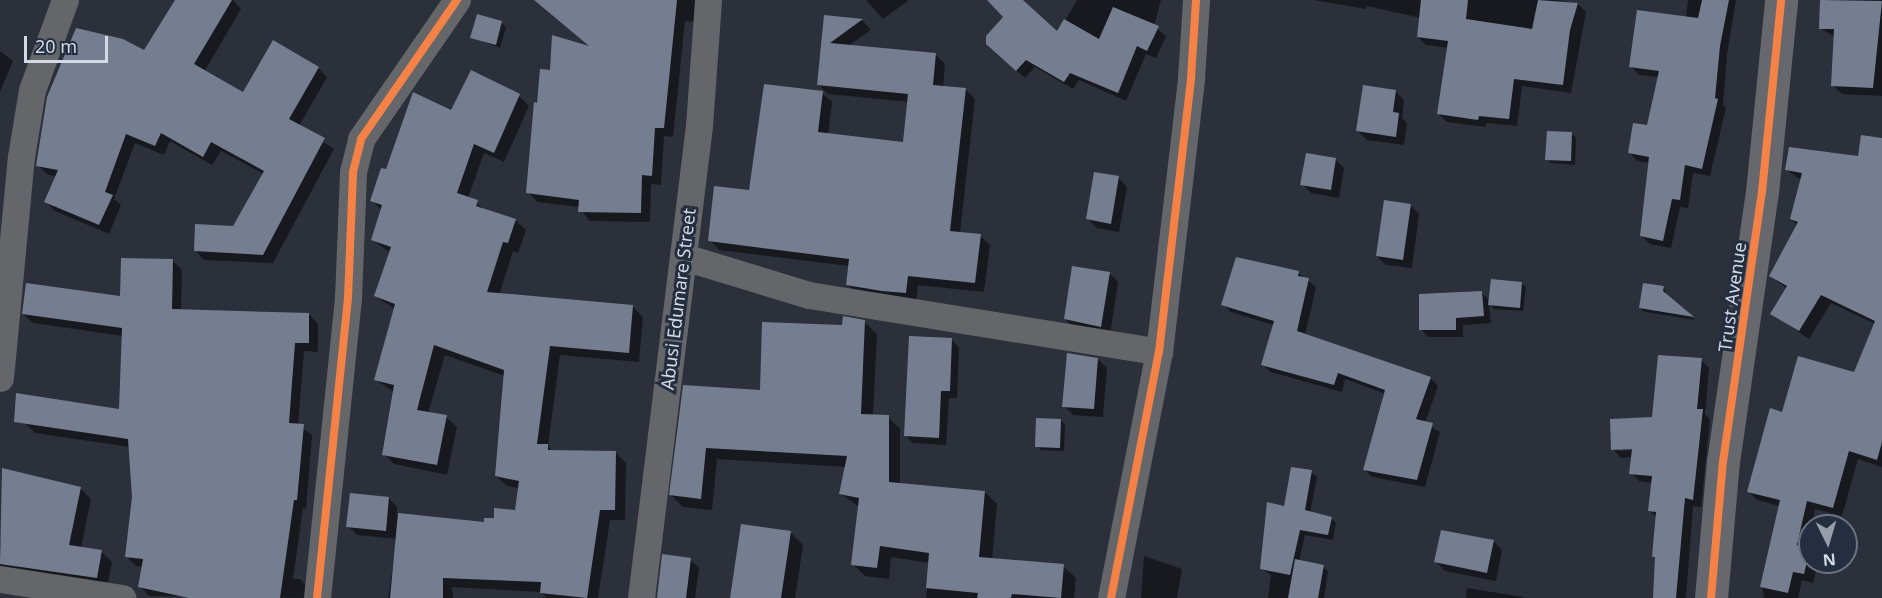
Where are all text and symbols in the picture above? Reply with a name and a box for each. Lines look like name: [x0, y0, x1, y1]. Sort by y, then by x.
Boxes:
scale bar: [27, 24, 111, 62]
text: 20 m: [35, 34, 77, 58]
street label: Abusi Edumare Street: [656, 207, 700, 391]
street label: Trust Avenue: [1714, 241, 1750, 353]
north arrow: [1798, 514, 1858, 574]
text: N: [1822, 548, 1837, 571]

